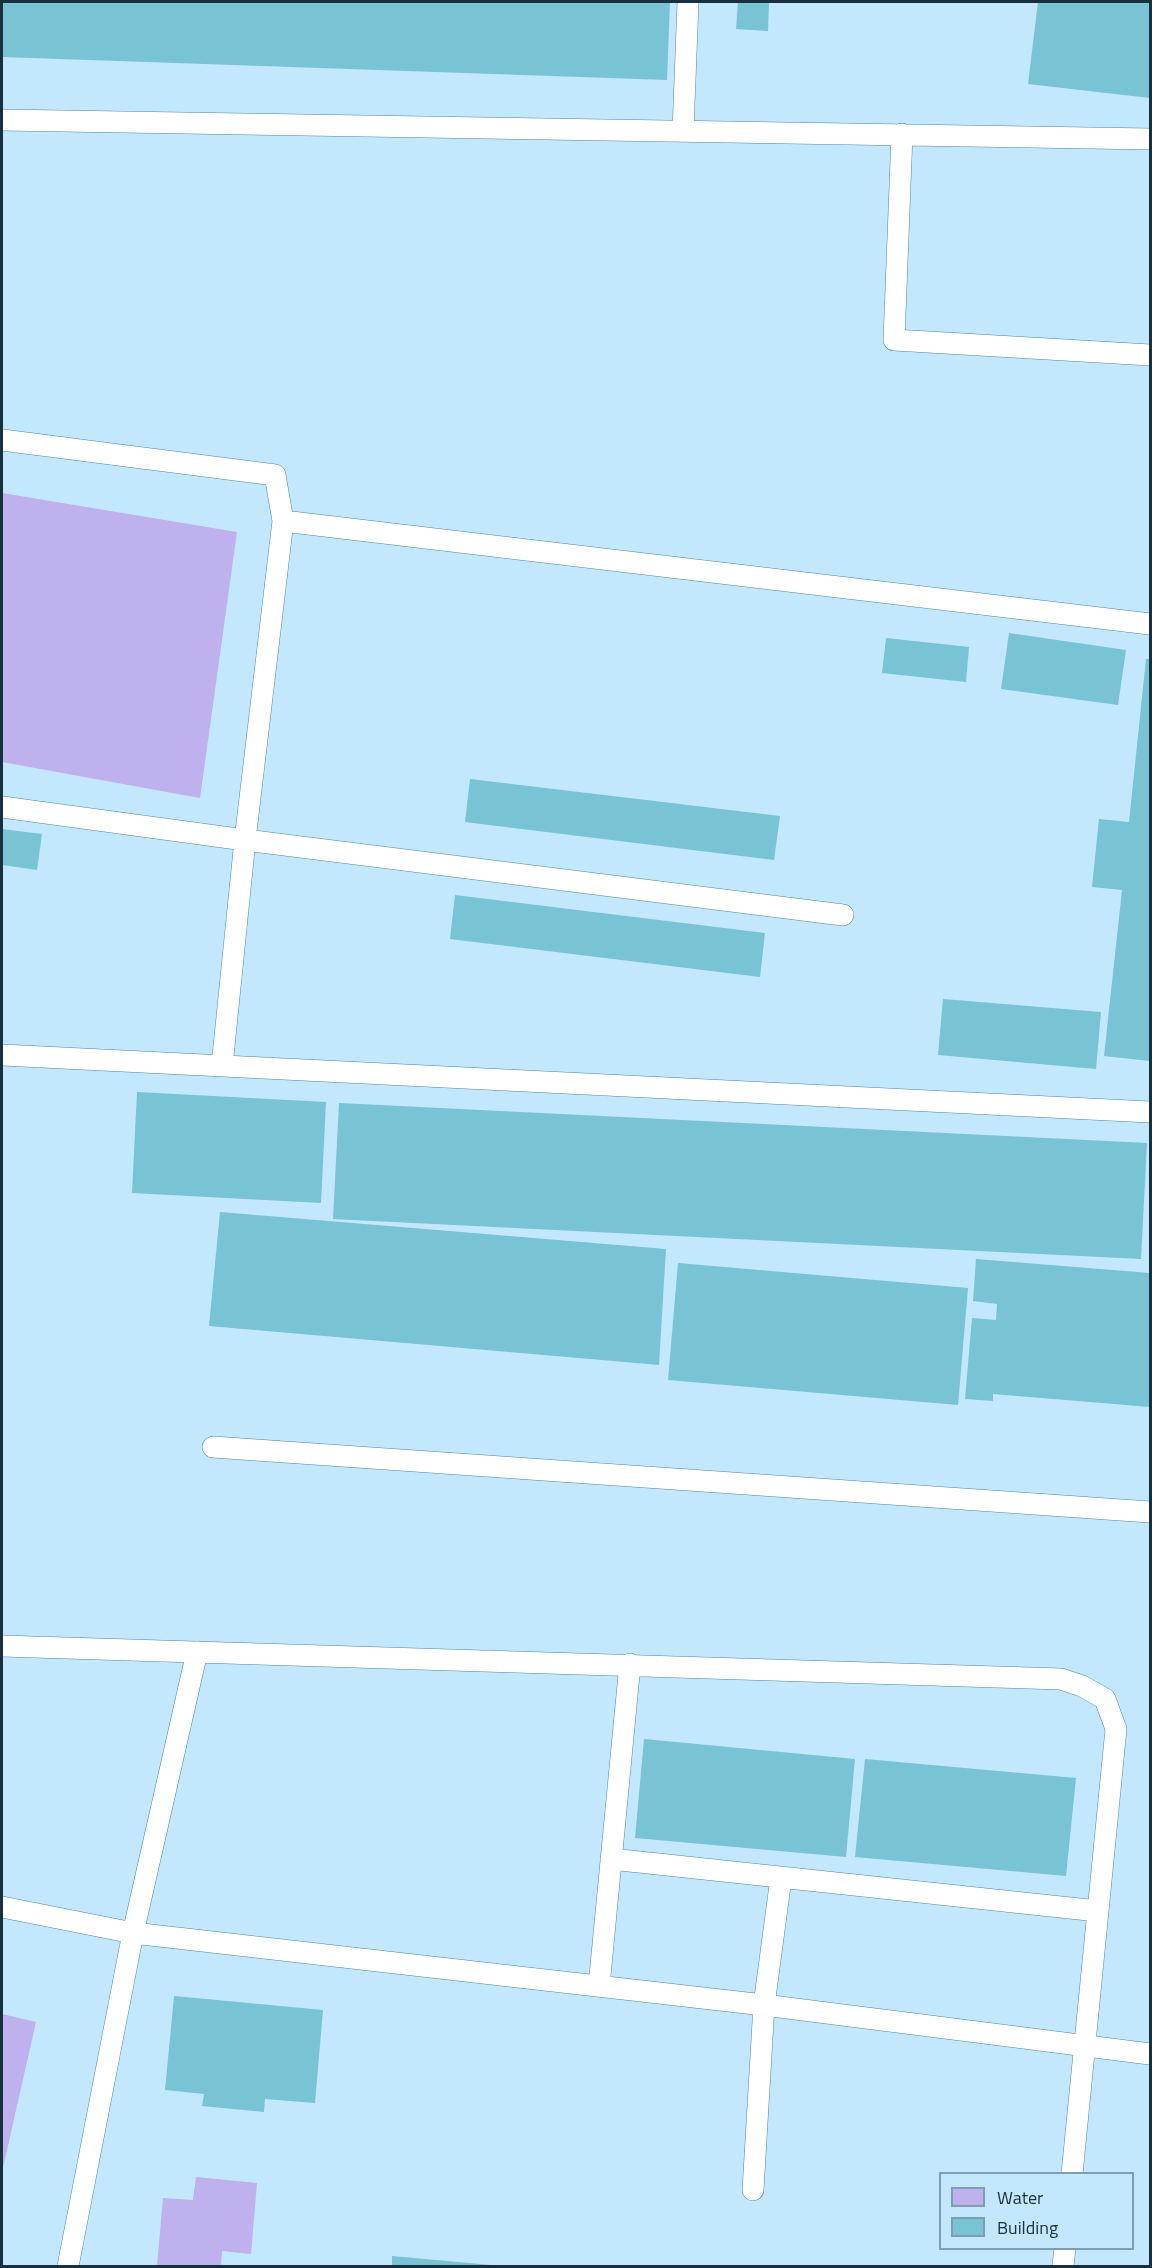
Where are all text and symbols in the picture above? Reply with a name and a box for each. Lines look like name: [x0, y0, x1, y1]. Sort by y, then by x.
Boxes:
legend: [939, 2172, 1134, 2250]
text: Water: [997, 2184, 1043, 2211]
text: Building: [997, 2214, 1058, 2241]

